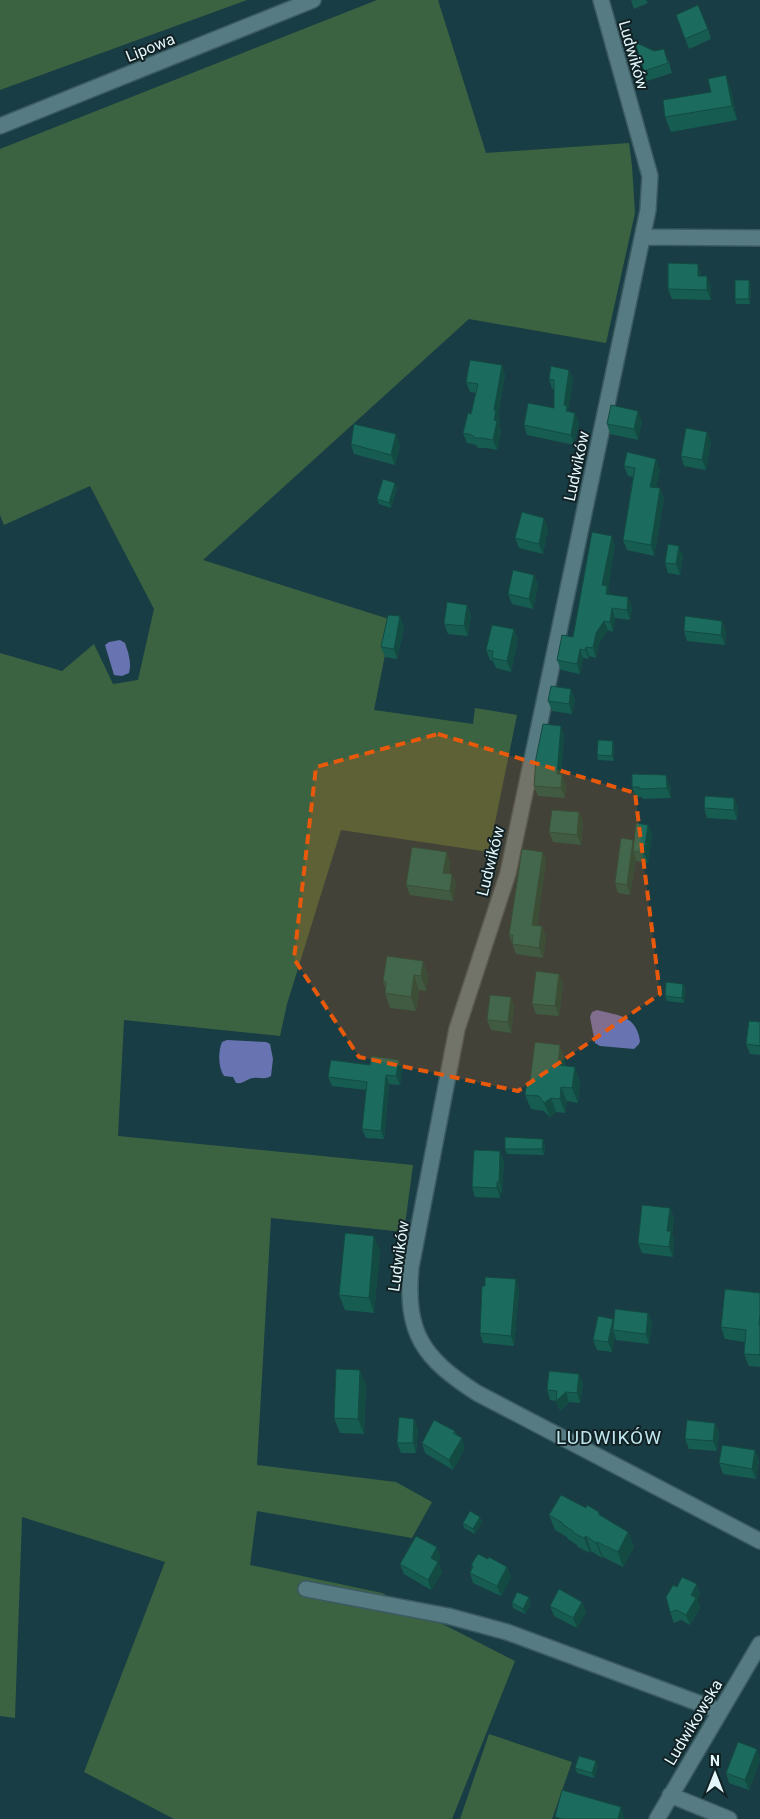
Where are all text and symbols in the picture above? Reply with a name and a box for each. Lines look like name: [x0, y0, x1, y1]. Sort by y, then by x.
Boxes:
street label: Ludwików: [615, 18, 652, 92]
street label: Lipowa: [123, 29, 178, 66]
street label: Ludwików: [560, 429, 593, 503]
street label: Ludwików: [473, 824, 508, 898]
street label: Ludwików: [384, 1219, 413, 1293]
district label: LUDWIKÓW: [556, 1426, 662, 1449]
street label: Ludwikowska: [660, 1676, 726, 1768]
north arrow: [690, 1749, 740, 1799]
text: N: [710, 1753, 720, 1769]

